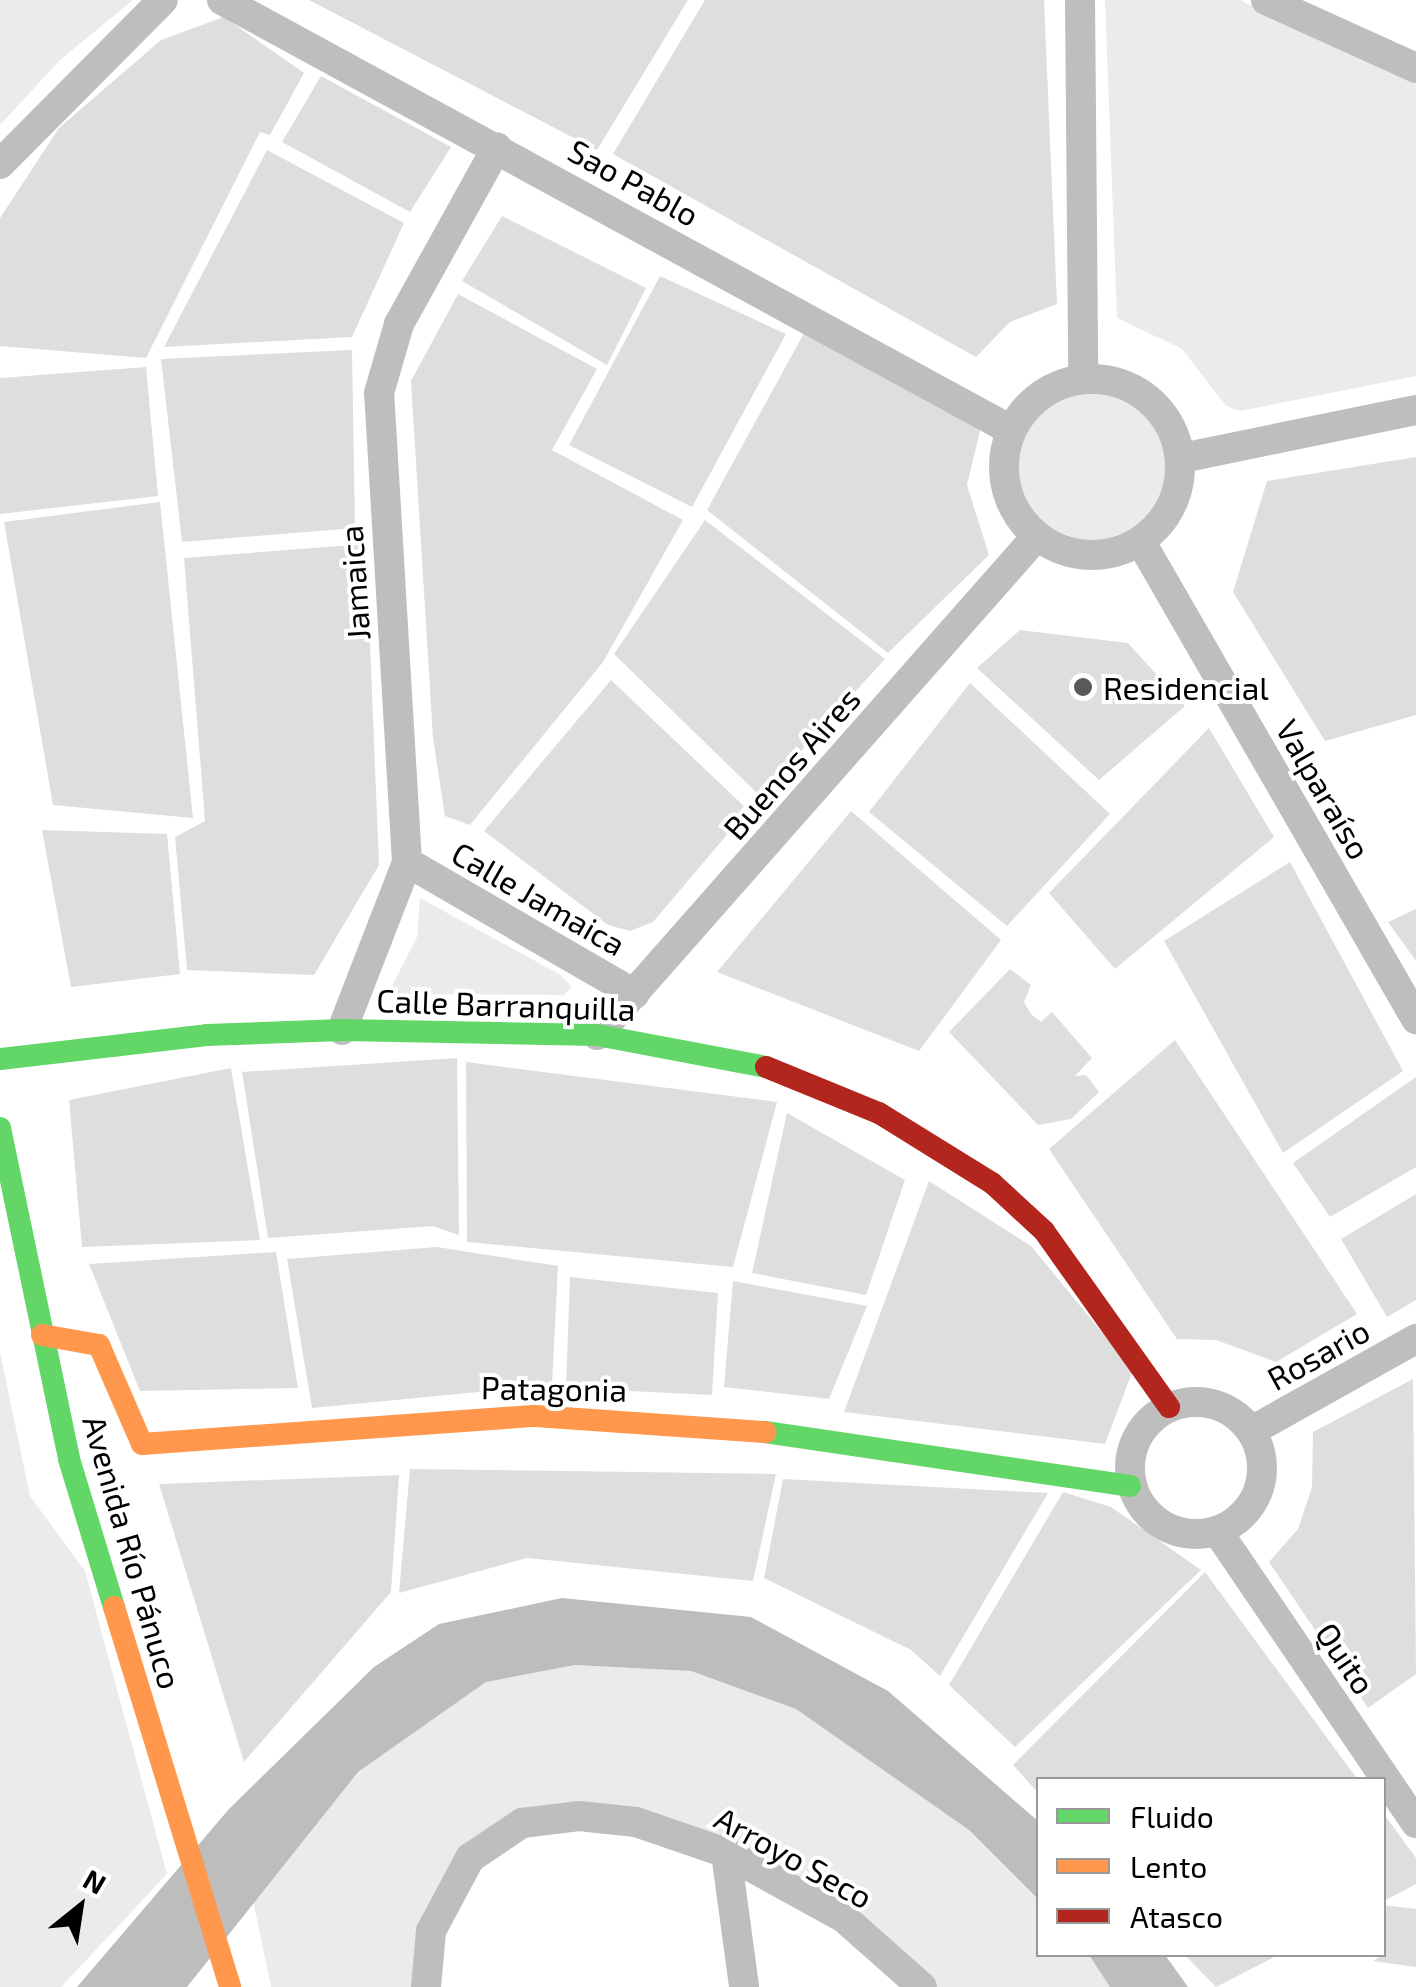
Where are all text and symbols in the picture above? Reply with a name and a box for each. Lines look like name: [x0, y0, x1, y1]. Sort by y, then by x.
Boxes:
street label: Sao Pablo: [562, 131, 706, 233]
street label: Jamaica: [331, 524, 377, 642]
place label: Residencial: [1103, 668, 1269, 706]
marker: Residencial: [1072, 676, 1094, 698]
street label: Buenos Aires: [714, 679, 868, 847]
street label: Valparaíso: [1269, 712, 1379, 866]
street label: Calle Jamaica: [445, 833, 633, 963]
street label: Calle Barranquilla: [376, 980, 636, 1028]
street label: Rosario: [1260, 1310, 1376, 1398]
street label: Patagonia: [481, 1368, 627, 1408]
street label: Avenida Río Pánuco: [76, 1411, 190, 1693]
street label: Quito: [1308, 1615, 1384, 1701]
legend: [1036, 1777, 1386, 1957]
street label: Arroyo Seco: [709, 1798, 879, 1916]
text: Fluido: [1130, 1798, 1214, 1834]
text: Lento: [1130, 1848, 1207, 1884]
north arrow: [30, 1857, 130, 1957]
text: N: [78, 1861, 112, 1901]
text: Atasco: [1130, 1898, 1223, 1934]

